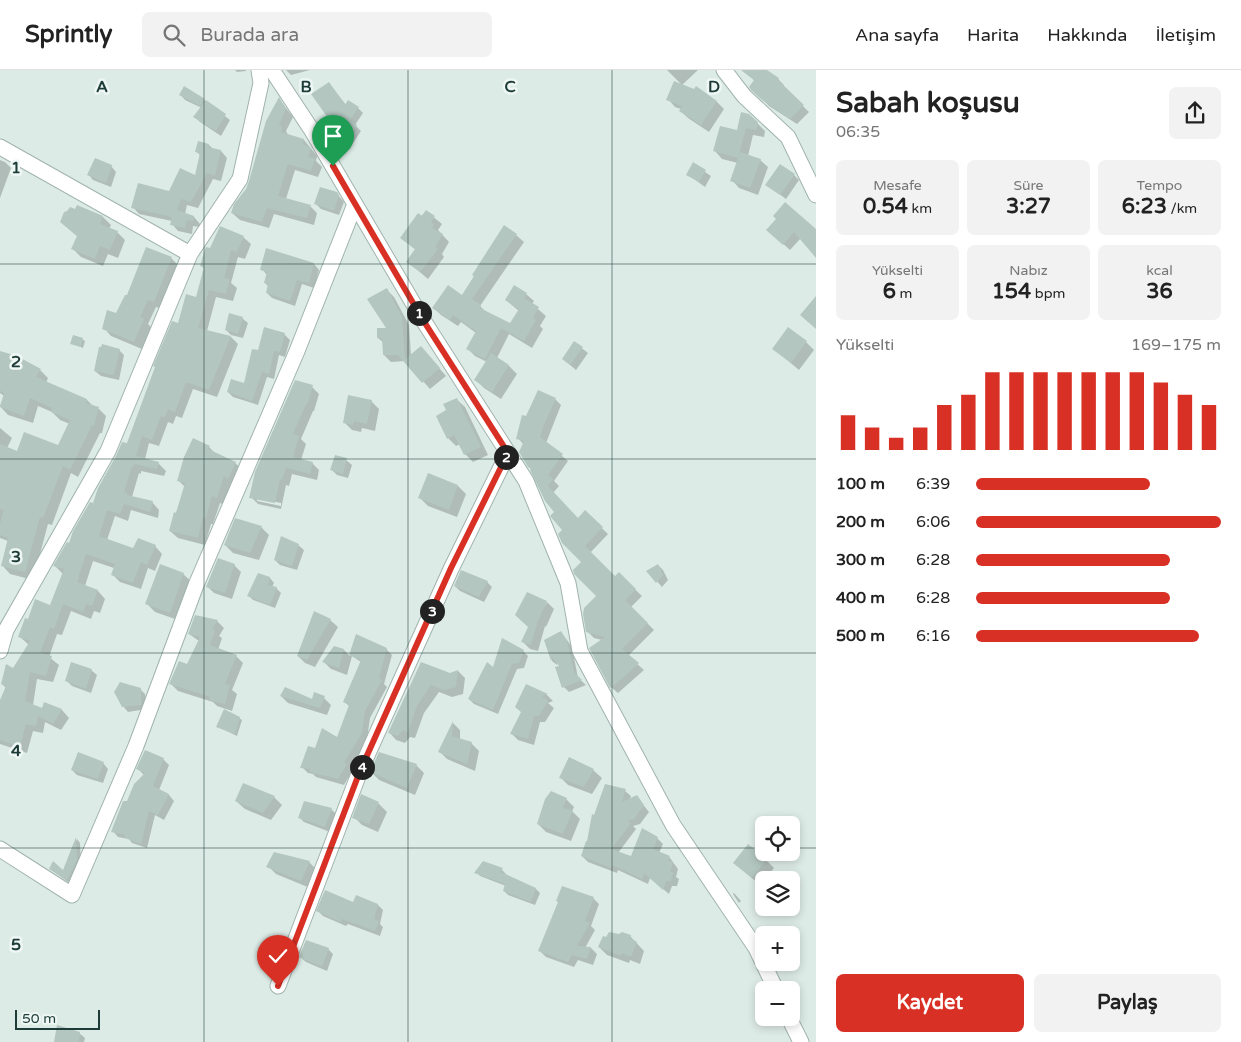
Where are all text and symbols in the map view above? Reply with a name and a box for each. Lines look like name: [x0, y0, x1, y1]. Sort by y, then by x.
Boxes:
search box: [142, 12, 492, 57]
text: Sprintly: [25, 20, 112, 49]
icon: search: [160, 21, 188, 49]
text: Burada ara: [200, 24, 299, 46]
text: Ana sayfa: [855, 24, 939, 46]
text: Harita: [967, 24, 1019, 46]
text: Hakkında: [1047, 24, 1127, 46]
text: İletişim: [1155, 24, 1216, 46]
text: A: [96, 77, 108, 97]
text: B: [300, 77, 312, 97]
text: C: [504, 77, 516, 97]
text: D: [708, 77, 720, 97]
text: Sabah koşusu: [836, 86, 1020, 120]
button: share: [1169, 87, 1221, 139]
pin: [312, 115, 354, 166]
icon: arrive: [319, 122, 347, 150]
text: 06:35: [836, 122, 880, 142]
text: 1: [11, 158, 21, 178]
text: Mesafe: [873, 177, 922, 194]
text: Süre: [1013, 177, 1044, 194]
text: Tempo: [1137, 177, 1182, 194]
text: 0.54: [863, 194, 908, 219]
text: 3:27: [1006, 194, 1051, 219]
text: 6:23: [1122, 194, 1167, 219]
text: km: [908, 200, 932, 217]
text: /km: [1167, 200, 1197, 217]
text: Yükselti: [872, 262, 923, 279]
text: Nabız: [1009, 262, 1048, 279]
text: kcal: [1146, 262, 1173, 279]
text: 6: [883, 279, 896, 304]
text: 154: [992, 279, 1031, 304]
text: 36: [1146, 279, 1173, 304]
text: m: [896, 285, 912, 302]
text: bpm: [1031, 285, 1065, 302]
pin: 1: [406, 300, 432, 326]
text: 1: [415, 305, 424, 322]
text: Yükselti: [836, 335, 894, 355]
text: 169–175 m: [1131, 335, 1221, 355]
text: 2: [11, 352, 21, 372]
pin: 2: [494, 444, 518, 470]
text: 2: [502, 449, 511, 466]
text: 100 m: [836, 474, 885, 494]
text: 6:39: [916, 474, 950, 494]
text: 200 m: [836, 512, 885, 532]
text: 6:06: [916, 512, 950, 532]
text: 3: [11, 547, 21, 567]
text: 300 m: [836, 550, 885, 570]
text: 6:28: [916, 550, 950, 570]
text: 400 m: [836, 588, 885, 608]
text: 6:28: [916, 588, 950, 608]
pin: 3: [420, 598, 444, 624]
text: 3: [428, 603, 437, 620]
text: 500 m: [836, 626, 885, 646]
text: 6:16: [916, 626, 950, 646]
text: 4: [11, 741, 21, 761]
pin: 4: [350, 754, 374, 780]
text: 4: [358, 759, 367, 776]
map controls: [755, 816, 800, 1026]
button: locate: [755, 816, 800, 861]
button: layers: [755, 871, 800, 916]
button: +: [755, 926, 800, 971]
text: 5: [11, 935, 21, 955]
pin: [257, 935, 299, 986]
icon: check: [264, 942, 292, 970]
button: Kaydet: [836, 974, 1024, 1032]
button: Paylaş: [1034, 974, 1221, 1032]
button: −: [755, 981, 800, 1026]
scale bar: [15, 1007, 100, 1030]
text: 50 m: [22, 1010, 56, 1027]

